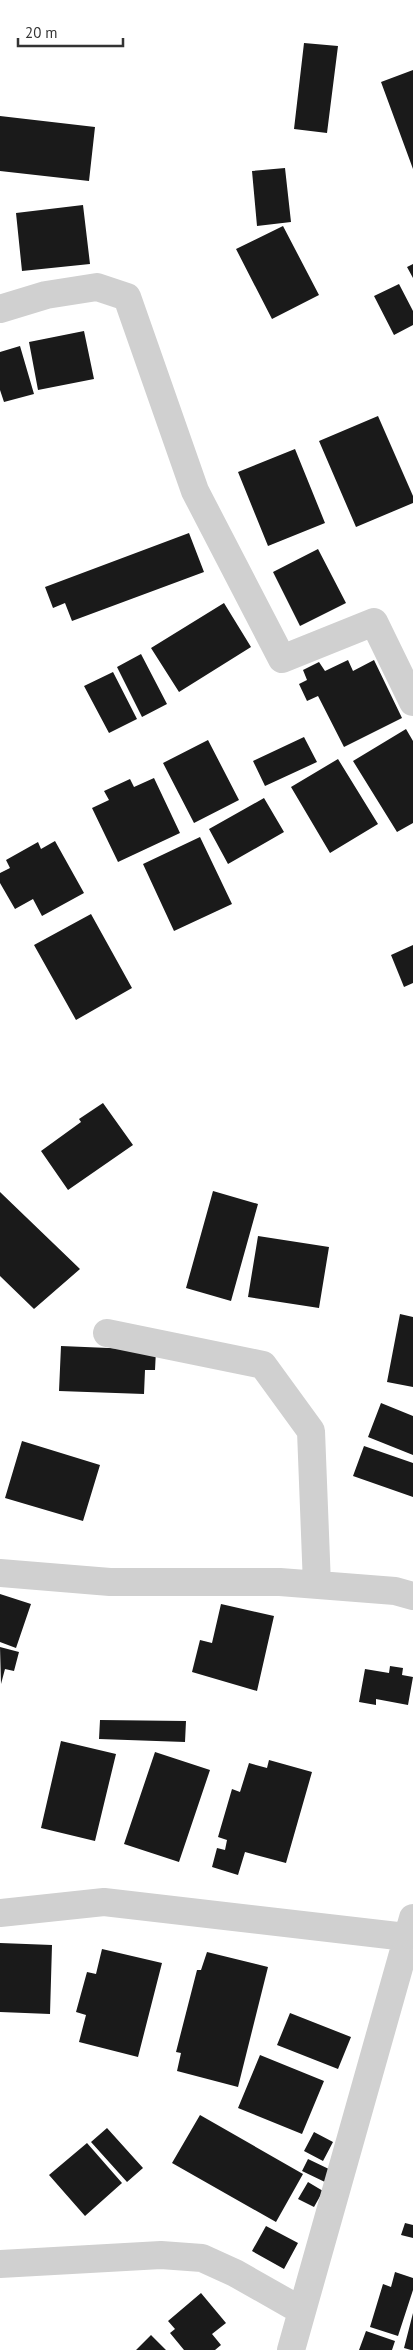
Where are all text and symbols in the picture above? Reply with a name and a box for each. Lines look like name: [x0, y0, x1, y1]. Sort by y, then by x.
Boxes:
scale bar: [18, 15, 122, 47]
text: 20 m: [25, 23, 58, 42]

